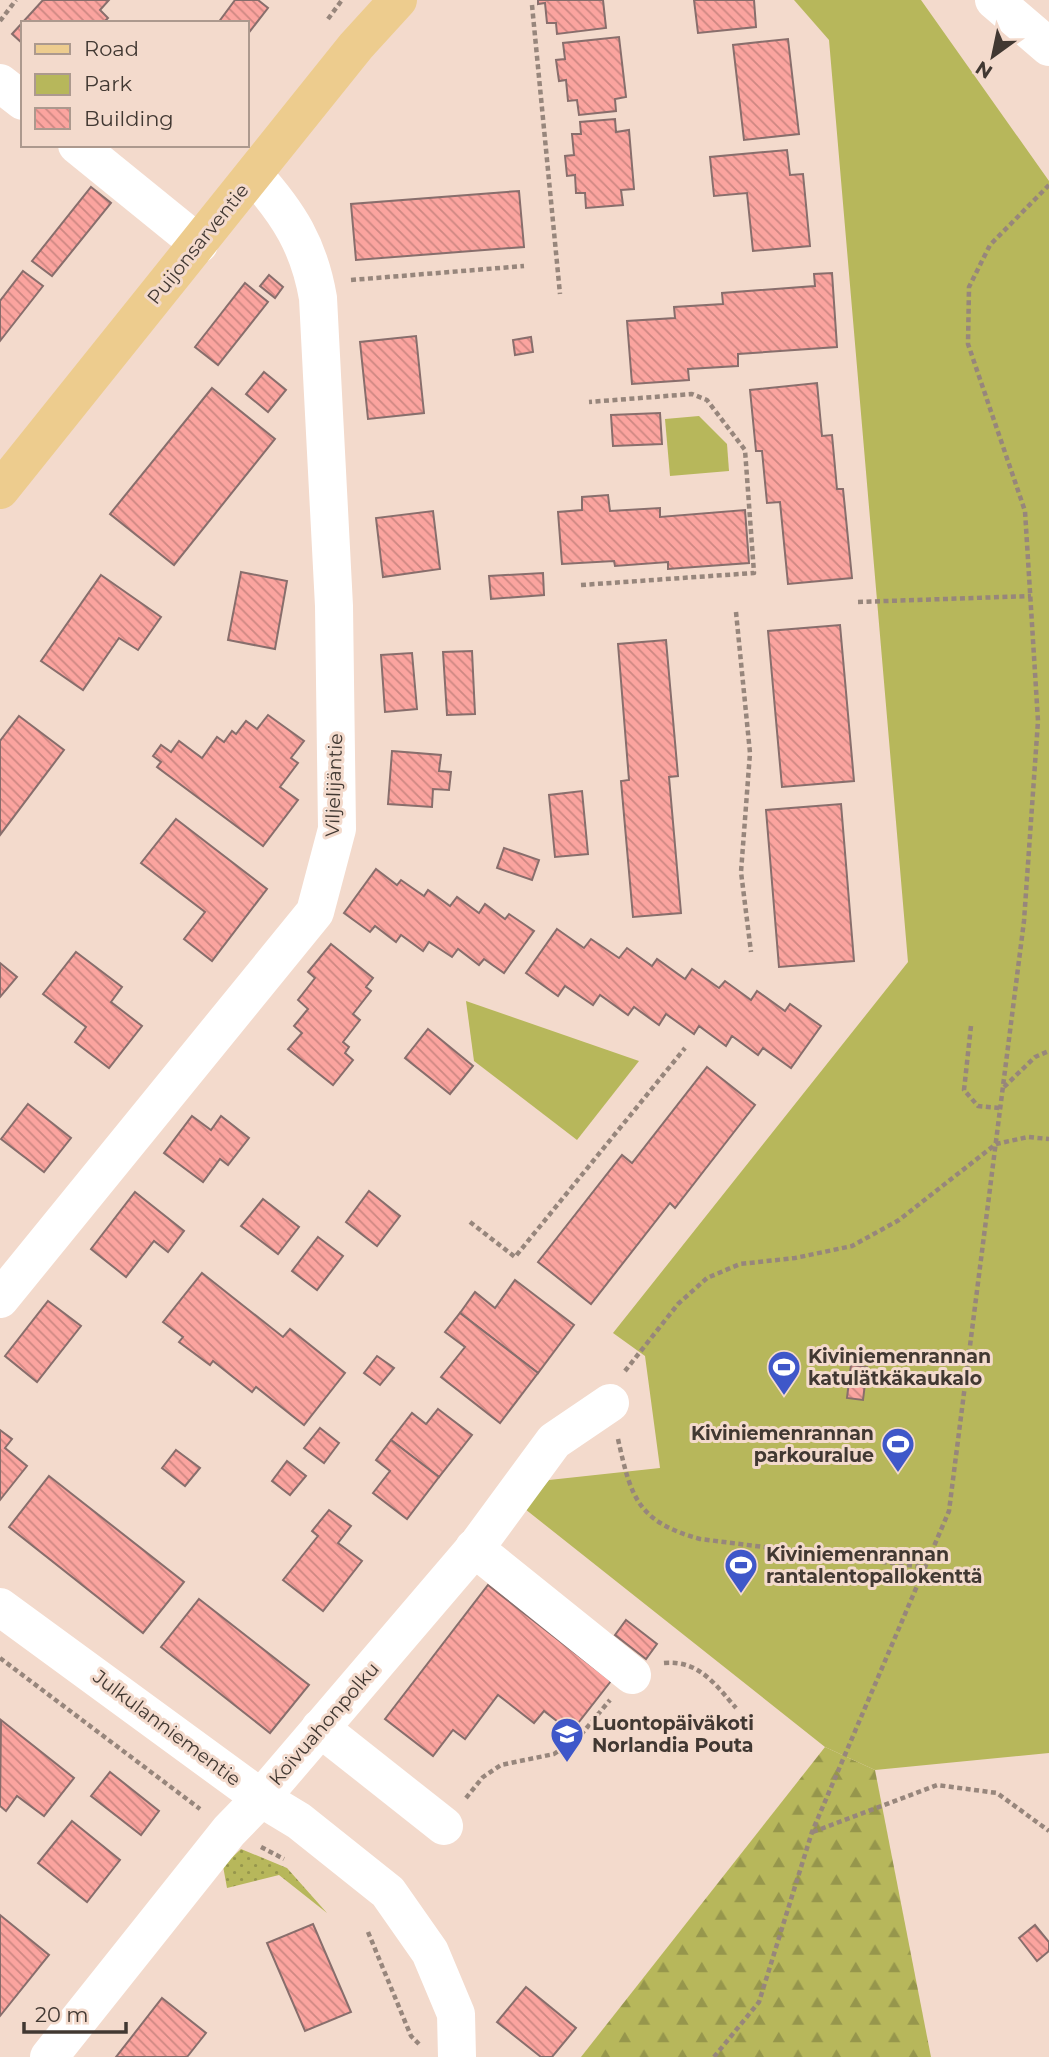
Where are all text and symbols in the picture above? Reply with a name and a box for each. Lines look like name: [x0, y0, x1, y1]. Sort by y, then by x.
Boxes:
legend: [21, 21, 248, 147]
north arrow: [958, 21, 1028, 91]
text: Road: [84, 36, 139, 61]
text: N: [971, 56, 997, 84]
text: Park: [84, 71, 132, 96]
text: Building: [84, 106, 174, 131]
street label: Puijonsarventie: [142, 179, 254, 309]
street label: Viljelijäntie: [321, 733, 347, 837]
place label: Kiviniemenrannan katulätkäkaukalo: [808, 1345, 991, 1390]
sports icon: Kiviniemenrannan katulätkäkaukalo: [765, 1348, 803, 1397]
place label: Kiviniemenrannan parkouralue: [691, 1422, 874, 1467]
sports icon: Kiviniemenrannan parkouralue: [879, 1425, 917, 1474]
place label: Kiviniemenrannan rantalentopallokenttä: [766, 1543, 983, 1588]
sports icon: Kiviniemenrannan rantalentopallokenttä: [722, 1546, 760, 1595]
street label: Koivuahonpolku: [264, 1658, 384, 1790]
street label: Julkulanniementie: [88, 1664, 245, 1791]
place label: Luontopäiväkoti Norlandia Pouta: [592, 1712, 754, 1757]
school or university icon: Luontopäiväkoti Norlandia Pouta: [548, 1715, 586, 1764]
scale bar: [24, 1990, 126, 2034]
text: 20 m: [35, 2002, 89, 2027]

